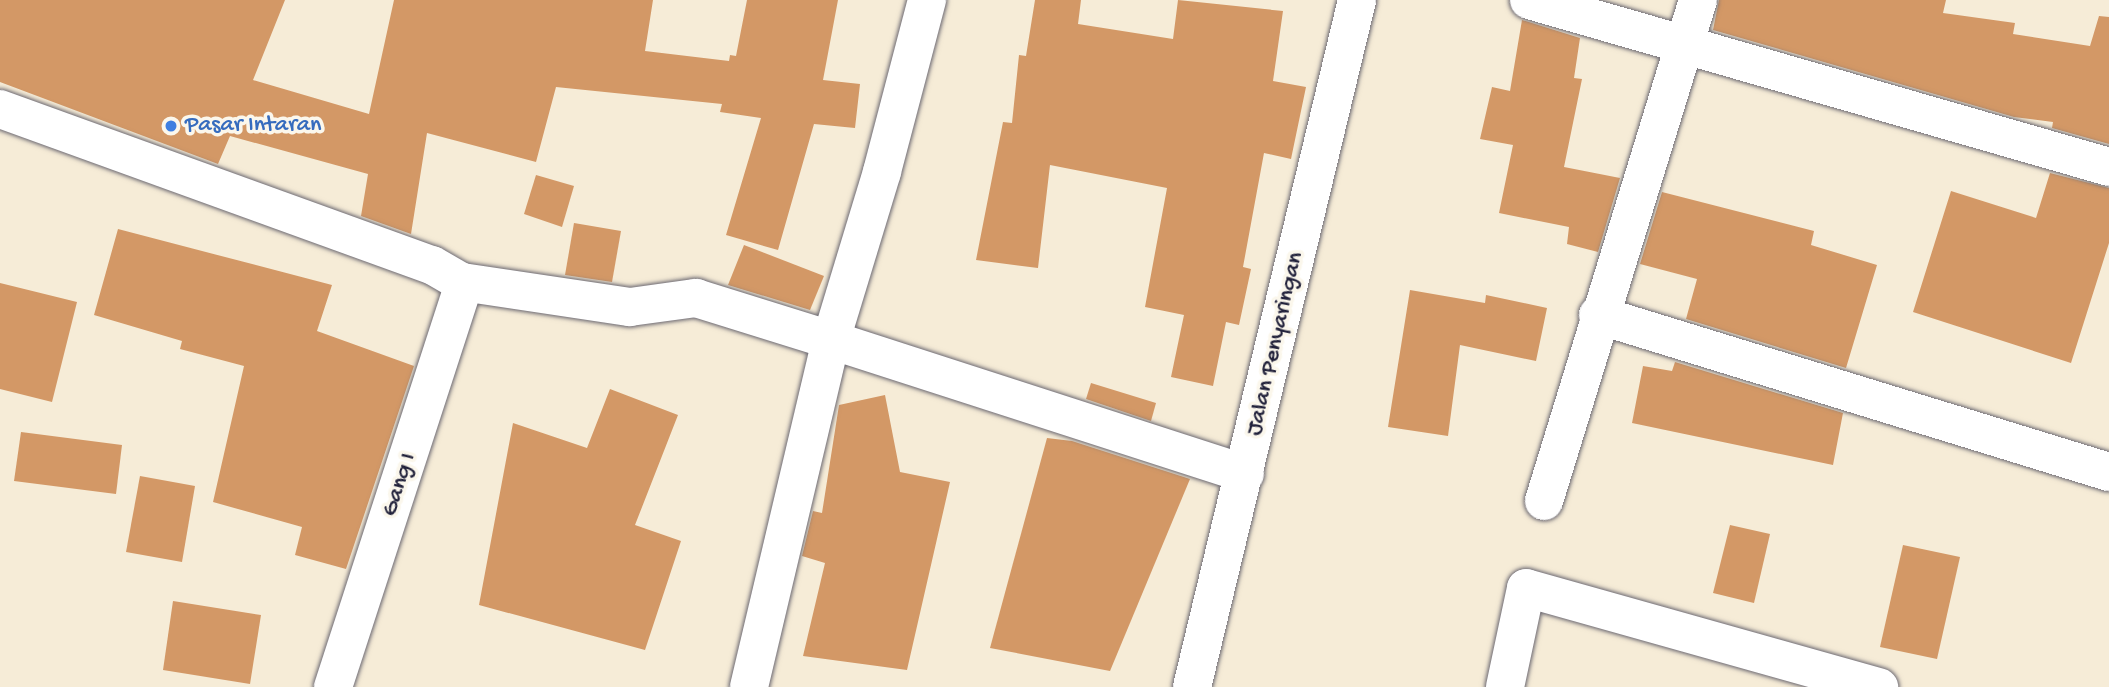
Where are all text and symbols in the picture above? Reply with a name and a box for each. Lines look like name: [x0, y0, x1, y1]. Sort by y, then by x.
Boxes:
place label: Pasar Intaran: [185, 112, 321, 140]
marker: Pasar Intaran: [163, 118, 179, 134]
street label: Jalan Penyaringan: [1241, 249, 1311, 439]
street label: Gang I: [376, 450, 424, 520]

